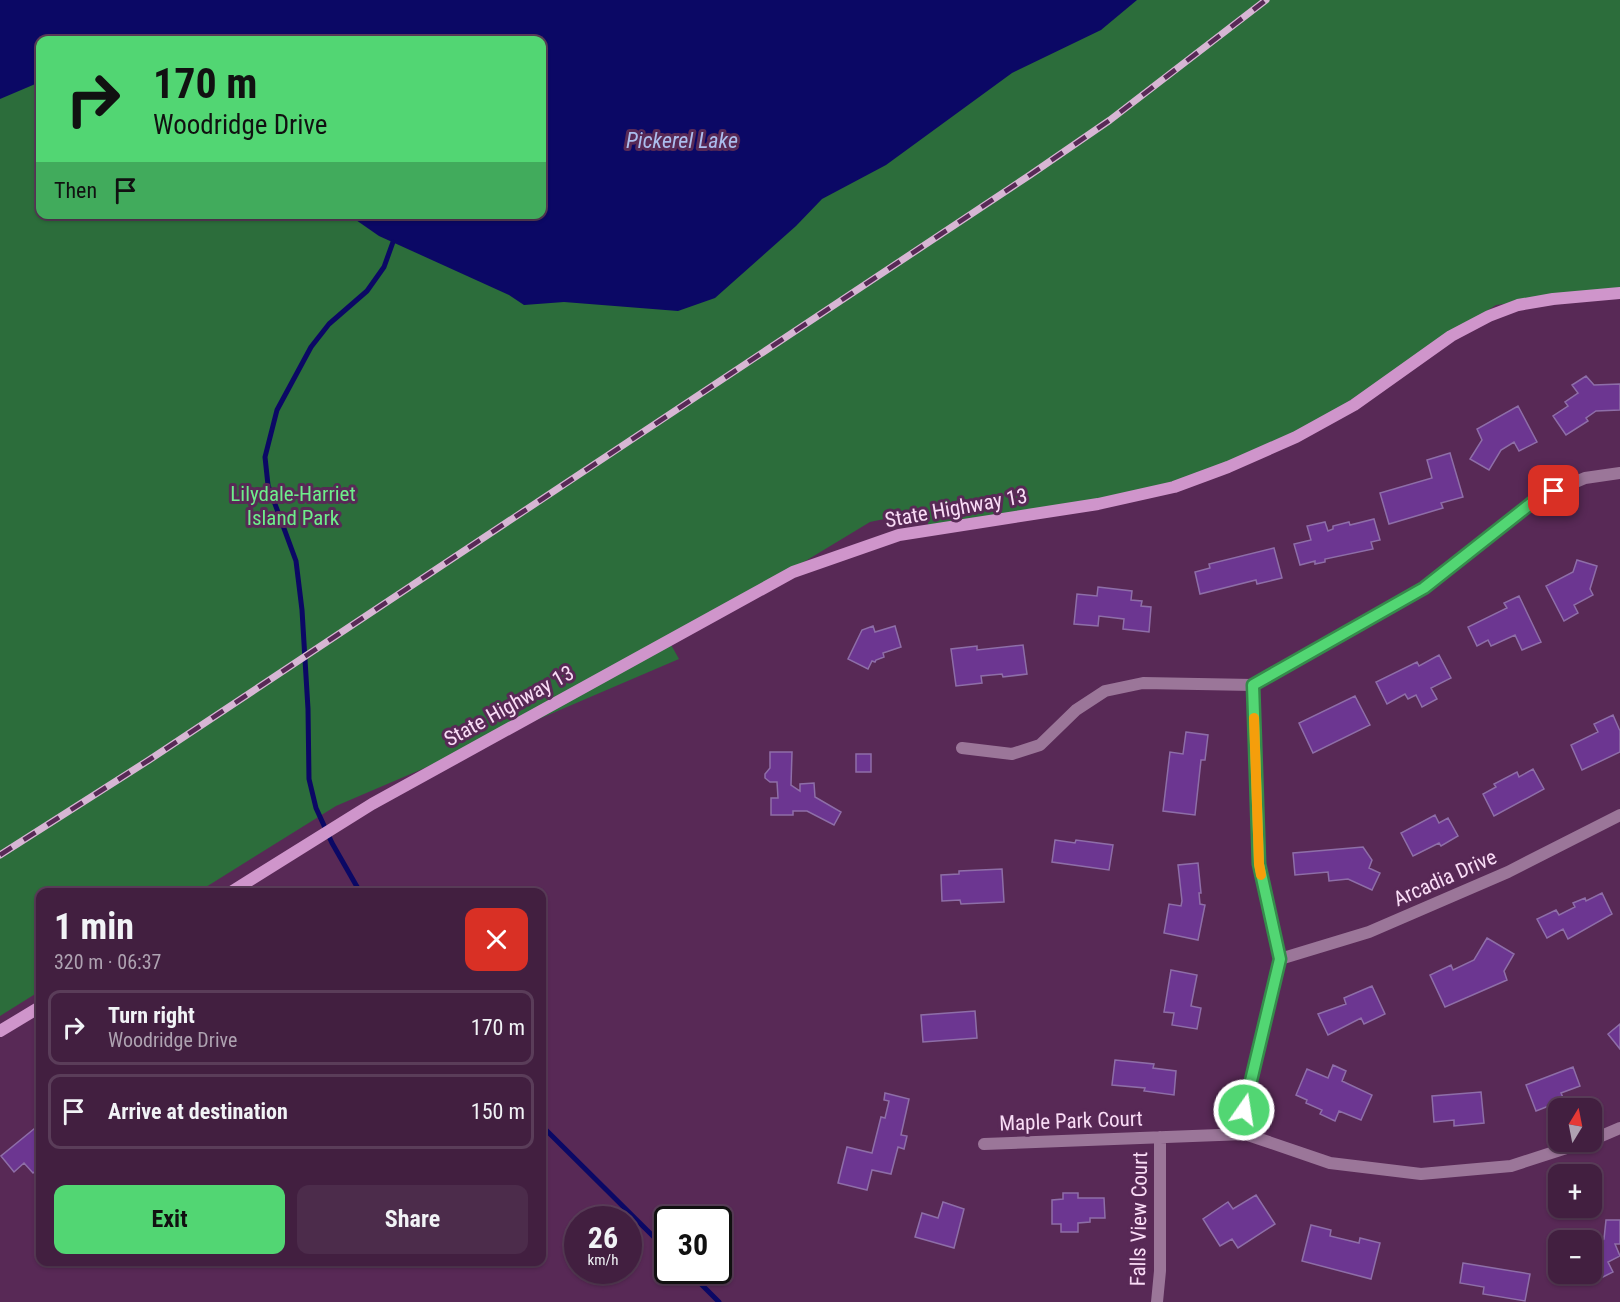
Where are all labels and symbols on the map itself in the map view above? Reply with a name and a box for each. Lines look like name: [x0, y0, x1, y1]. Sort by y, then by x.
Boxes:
water label: Pickerel Lake: [626, 128, 738, 153]
pin: [1528, 465, 1579, 516]
park label: Lilydale-Harriet Island Park: [230, 482, 356, 530]
street label: State Highway 13: [883, 484, 1029, 532]
street label: State Highway 13: [440, 661, 578, 751]
street label: Arcadia Drive: [1390, 845, 1500, 911]
position arrow: [1212, 1078, 1276, 1142]
north arrow: [1548, 1098, 1602, 1152]
street label: Maple Park Court: [999, 1106, 1143, 1136]
street label: Falls View Court: [1126, 1152, 1152, 1286]
speed limit sign: 30: [654, 1206, 732, 1284]

